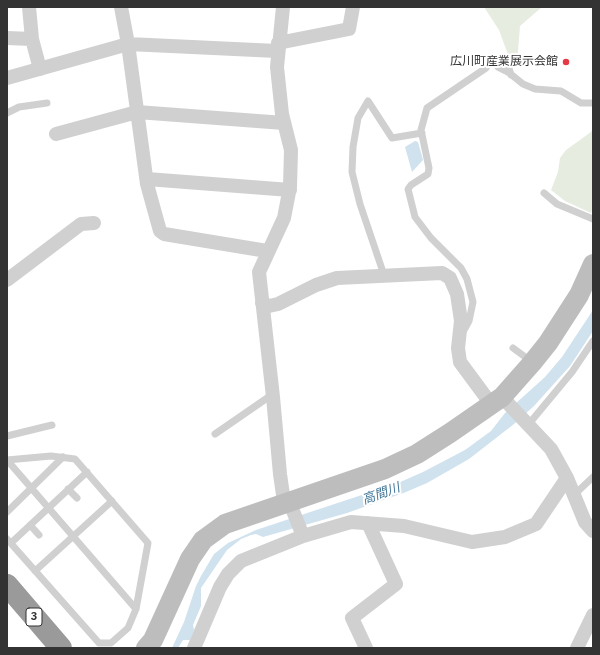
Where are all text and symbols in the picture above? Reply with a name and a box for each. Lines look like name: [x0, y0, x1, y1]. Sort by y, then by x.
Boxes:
place label: 広川町産業展示会館: [450, 55, 558, 69]
marker: 広川町産業展示会館: [561, 57, 571, 67]
water label: 高間川: [360, 480, 402, 508]
road number: 3: [26, 608, 42, 626]

